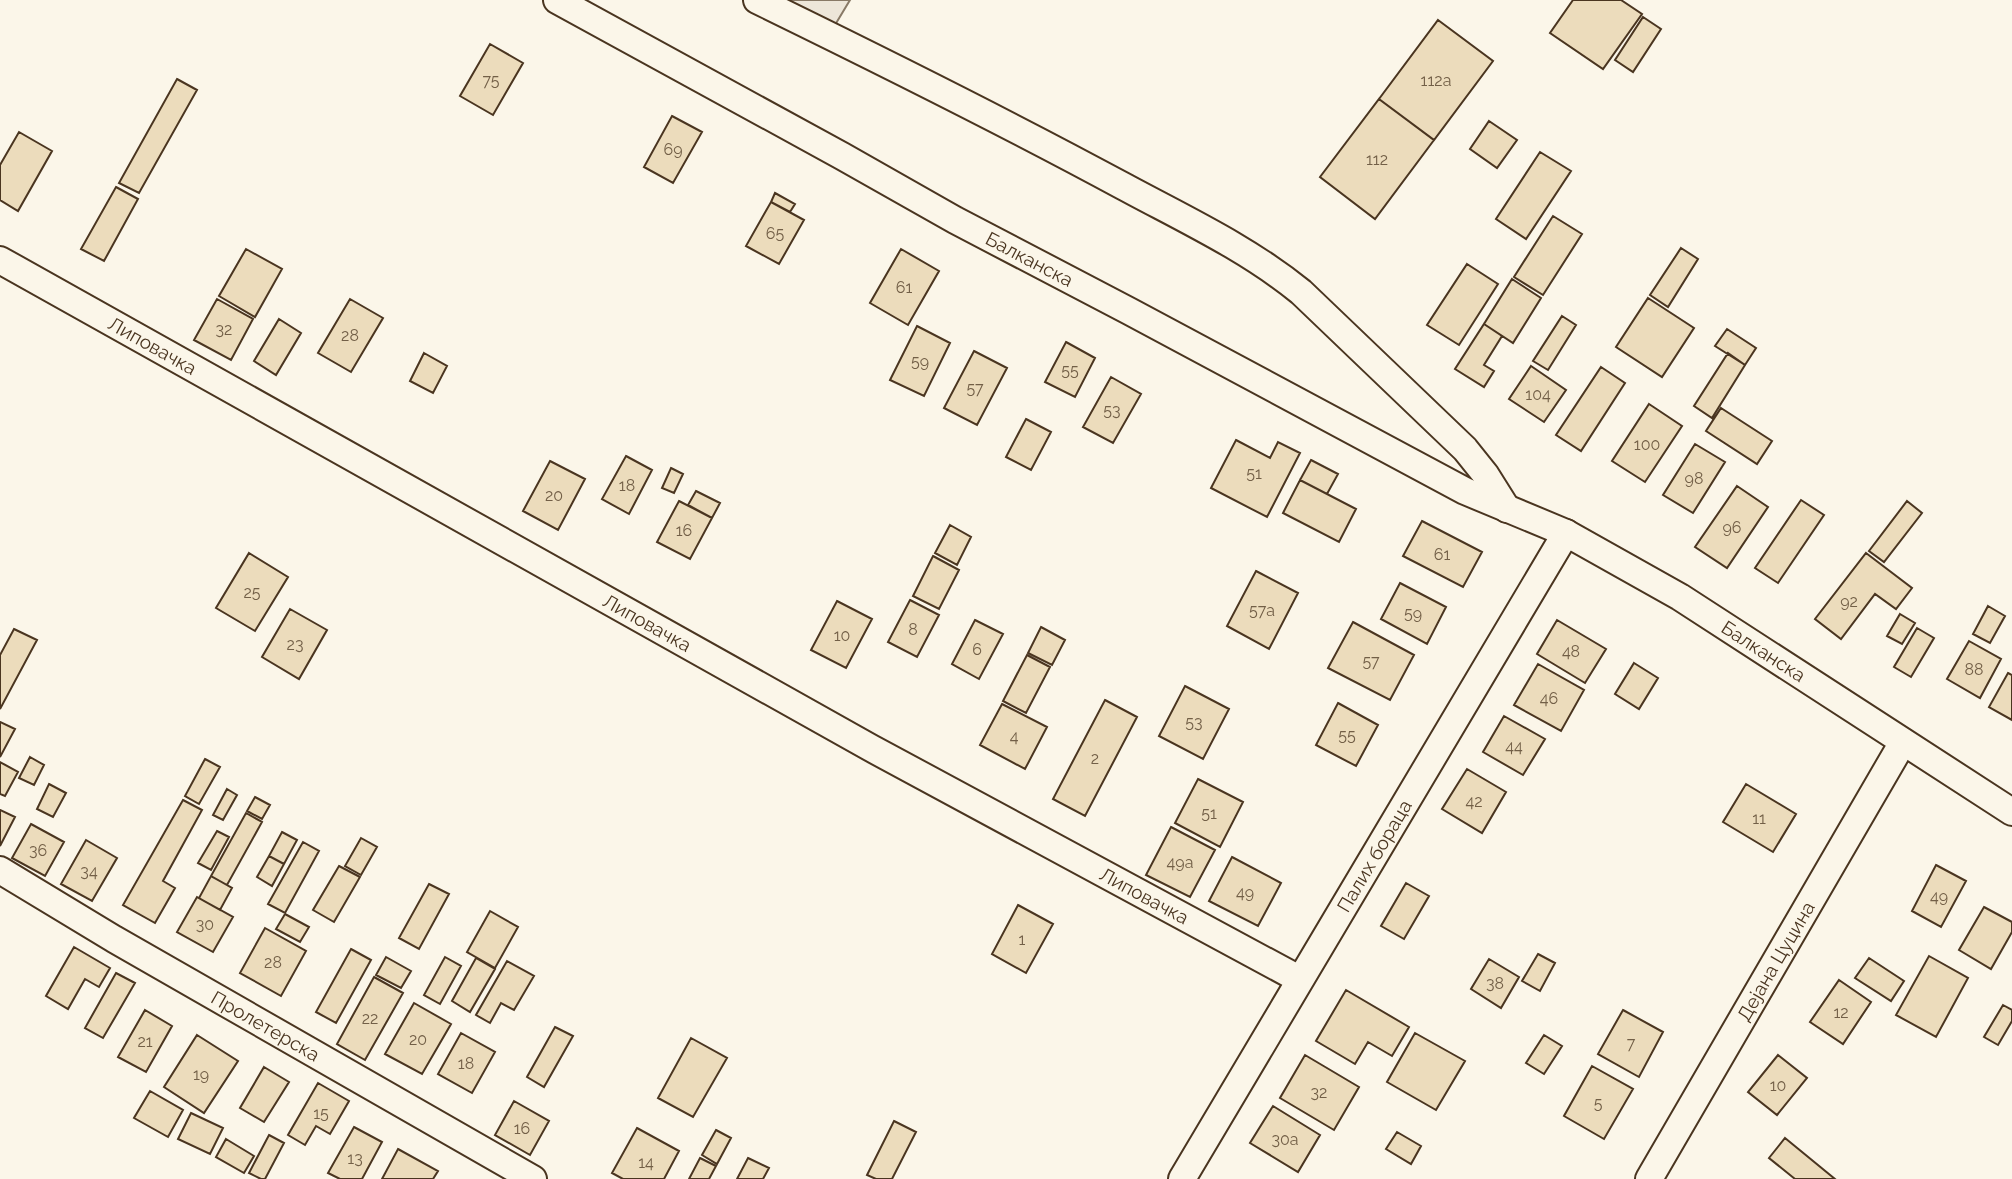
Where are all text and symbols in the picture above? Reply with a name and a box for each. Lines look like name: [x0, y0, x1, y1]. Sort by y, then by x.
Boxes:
house number: 75: [482, 71, 500, 90]
house number: 112a: [1421, 71, 1451, 90]
house number: 69: [663, 140, 683, 159]
house number: 112: [1366, 150, 1388, 169]
house number: 65: [766, 224, 784, 243]
street label: Балканска: [982, 227, 1077, 291]
house number: 61: [896, 278, 912, 297]
street label: Липовачка: [105, 312, 201, 379]
house number: 32: [216, 320, 232, 339]
house number: 28: [341, 326, 359, 345]
house number: 59: [911, 352, 929, 371]
house number: 55: [1061, 361, 1079, 380]
house number: 57: [966, 379, 984, 398]
house number: 104: [1525, 385, 1551, 404]
house number: 53: [1103, 401, 1121, 420]
house number: 100: [1634, 435, 1660, 454]
house number: 51: [1246, 464, 1262, 483]
house number: 98: [1685, 469, 1703, 488]
house number: 18: [619, 476, 635, 495]
house number: 20: [545, 486, 563, 505]
house number: 96: [1722, 518, 1742, 537]
house number: 16: [676, 521, 692, 540]
house number: 61: [1434, 545, 1450, 564]
house number: 25: [243, 583, 261, 602]
street label: Липовачка: [599, 589, 695, 656]
house number: 92: [1840, 592, 1858, 611]
house number: 57a: [1249, 601, 1275, 620]
house number: 59: [1404, 604, 1422, 623]
street label: Балканска: [1718, 616, 1810, 686]
house number: 8: [908, 620, 918, 639]
house number: 10: [834, 626, 850, 645]
house number: 23: [287, 635, 303, 654]
house number: 6: [972, 640, 982, 659]
house number: 48: [1562, 642, 1580, 661]
house number: 57: [1362, 652, 1380, 671]
house number: 88: [1965, 660, 1983, 679]
house number: 46: [1540, 689, 1558, 708]
house number: 53: [1185, 713, 1203, 732]
house number: 55: [1338, 726, 1356, 745]
house number: 4: [1010, 727, 1019, 746]
house number: 44: [1505, 737, 1523, 756]
house number: 2: [1091, 749, 1099, 768]
house number: 42: [1465, 792, 1483, 811]
street label: Палих бораца: [1332, 796, 1416, 916]
house number: 51: [1201, 804, 1217, 823]
house number: 11: [1752, 809, 1766, 828]
house number: 36: [29, 841, 47, 860]
house number: 49a: [1167, 853, 1193, 872]
house number: 34: [80, 862, 98, 881]
street label: Липовачка: [1096, 863, 1193, 928]
house number: 49: [1236, 883, 1254, 902]
house number: 49: [1930, 887, 1948, 906]
street label: Дејана Цуцина: [1732, 898, 1819, 1025]
house number: 30: [196, 915, 214, 934]
house number: 1: [1019, 930, 1026, 949]
house number: 28: [264, 953, 282, 972]
house number: 38: [1486, 974, 1504, 993]
street label: Пролетерска: [208, 986, 324, 1066]
house number: 12: [1833, 1003, 1849, 1022]
house number: 22: [362, 1009, 378, 1028]
house number: 20: [409, 1030, 427, 1049]
house number: 21: [137, 1032, 153, 1051]
house number: 7: [1627, 1034, 1636, 1053]
house number: 18: [458, 1054, 474, 1073]
house number: 19: [193, 1065, 209, 1084]
house number: 10: [1770, 1076, 1786, 1095]
house number: 32: [1311, 1083, 1327, 1102]
house number: 5: [1594, 1094, 1603, 1113]
house number: 15: [313, 1104, 329, 1123]
house number: 16: [514, 1119, 530, 1138]
house number: 30a: [1271, 1130, 1299, 1149]
house number: 13: [347, 1149, 363, 1168]
house number: 14: [638, 1153, 654, 1172]

